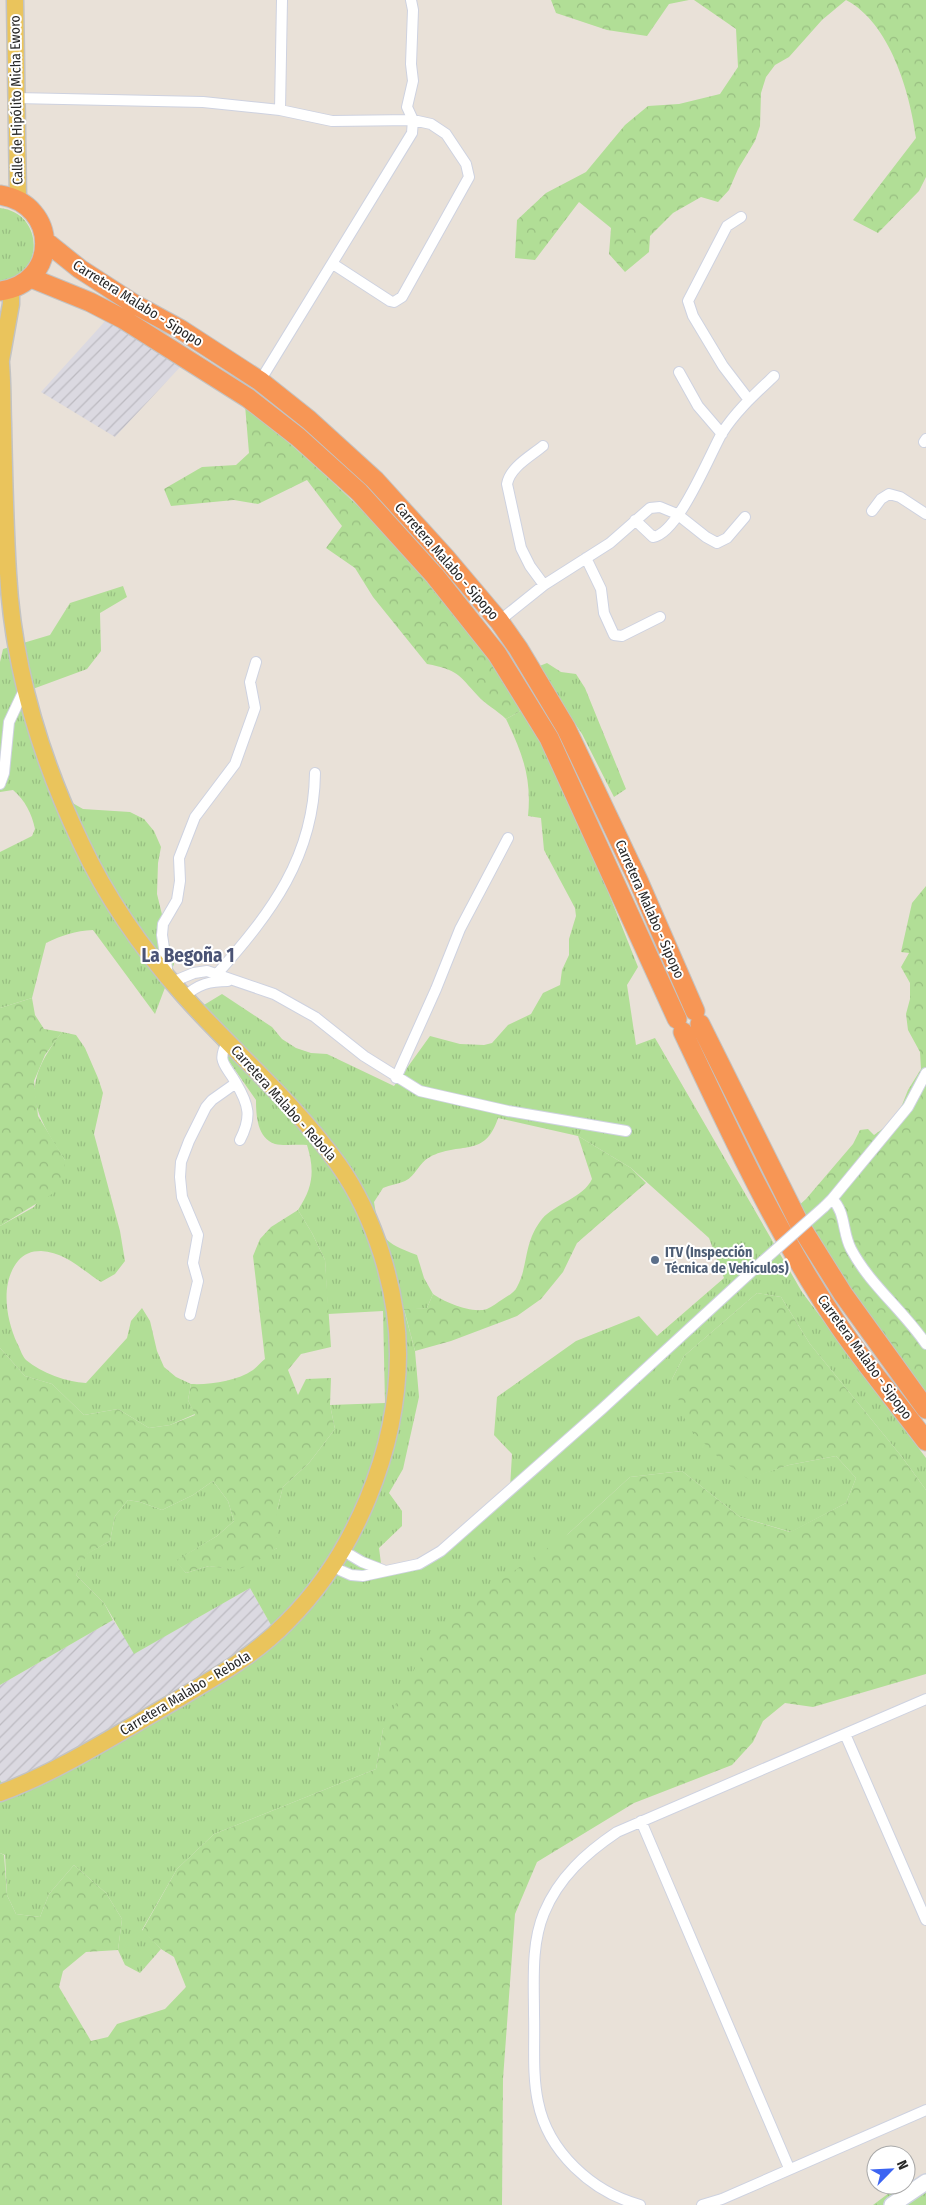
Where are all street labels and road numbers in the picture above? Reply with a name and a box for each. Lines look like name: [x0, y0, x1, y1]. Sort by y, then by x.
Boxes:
street label: Calle de Hipólito Micha Eworo: [7, 15, 26, 185]
street label: Carretera Malabo - Sipopo: [70, 257, 206, 350]
street label: Carretera Malabo - Sipopo: [391, 499, 502, 623]
street label: Carretera Malabo - Sipopo: [611, 837, 688, 981]
street label: Carretera Malabo - Rebola: [227, 1042, 340, 1165]
street label: Carretera Malabo - Sipopo: [814, 1292, 916, 1423]
street label: Carretera Malabo - Rebola: [117, 1648, 254, 1739]

